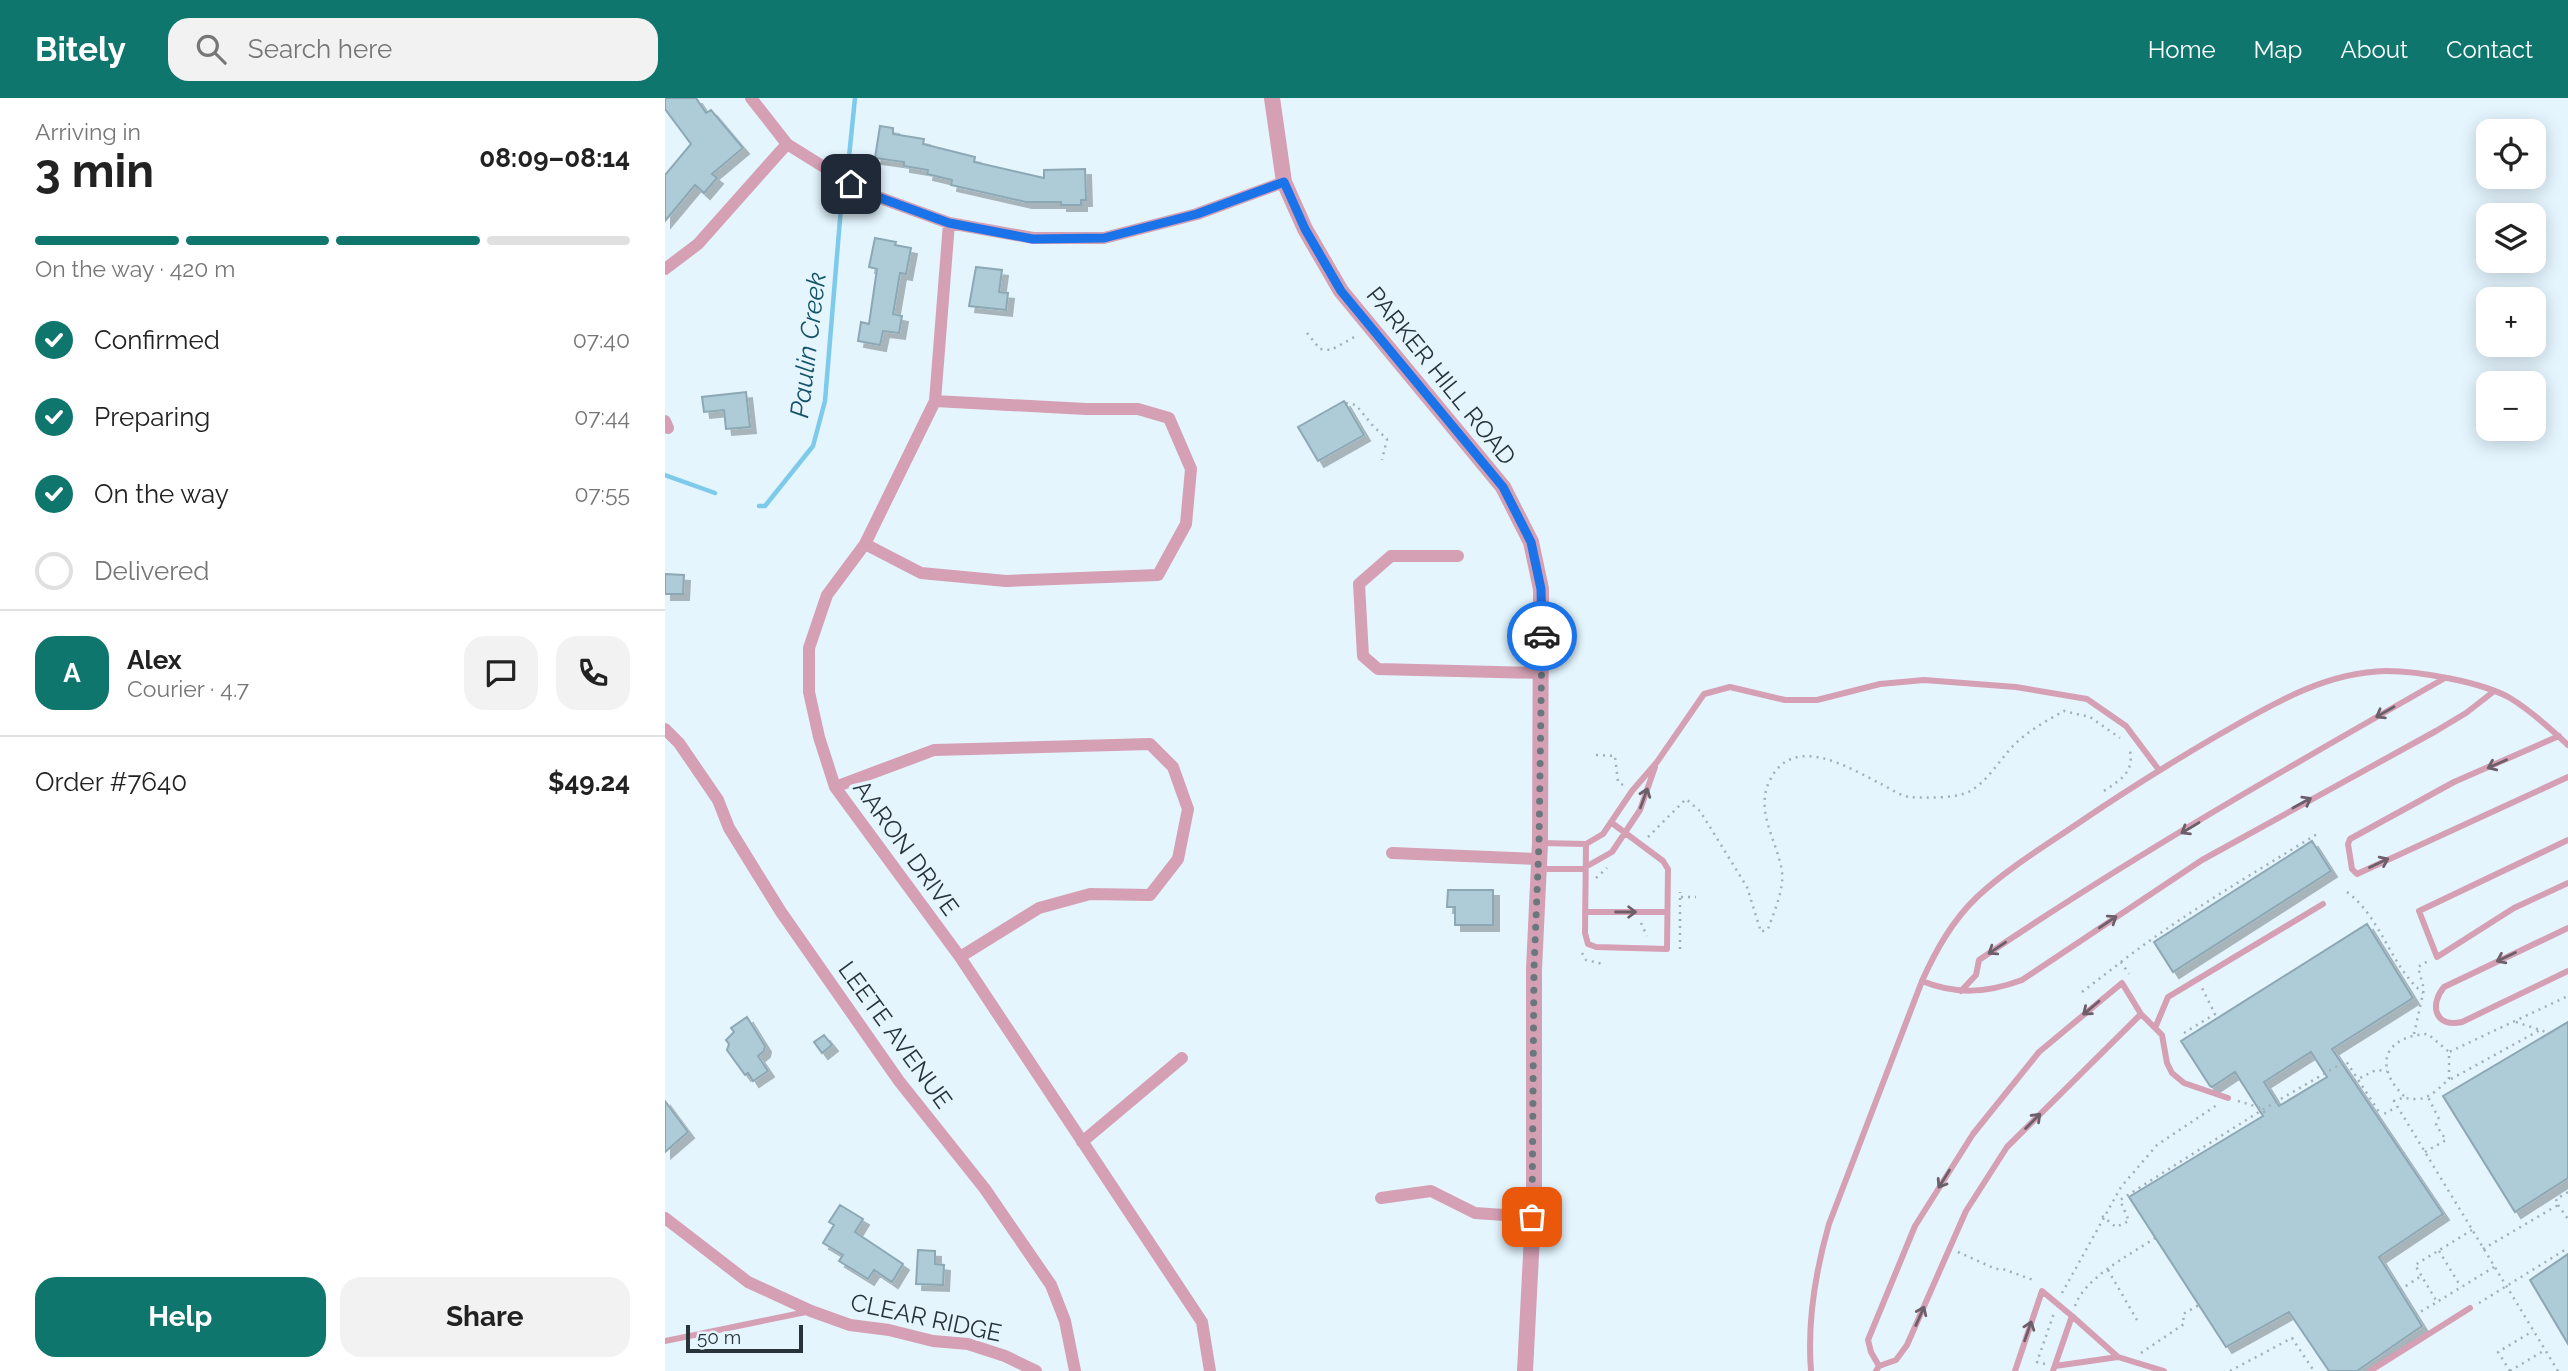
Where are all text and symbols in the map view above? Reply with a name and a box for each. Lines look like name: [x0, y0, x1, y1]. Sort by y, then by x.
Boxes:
search box: [168, 18, 658, 81]
text: Bitely: [35, 30, 126, 69]
icon: search: [192, 30, 230, 68]
text: Search here: [248, 34, 392, 64]
text: Home: [2148, 35, 2216, 64]
text: Map: [2254, 35, 2302, 64]
text: About: [2340, 35, 2408, 64]
text: Contact: [2446, 35, 2533, 64]
text: Arriving in: [35, 118, 141, 145]
map controls: [2476, 119, 2546, 441]
button: locate: [2476, 119, 2546, 189]
text: 08:09–08:14: [479, 143, 630, 173]
text: 3 min: [35, 144, 154, 198]
pin: [821, 154, 881, 214]
icon: home: [832, 165, 870, 203]
button: layers: [2476, 203, 2546, 273]
text: On the way · 420 m: [35, 255, 235, 282]
water label: Paulin Creek: [784, 270, 832, 420]
street label: PARKER HILL ROAD: [1361, 281, 1522, 471]
button: +: [2476, 287, 2546, 357]
icon: check: [35, 321, 73, 359]
text: Confirmed: [94, 325, 220, 355]
text: 07:40: [573, 326, 630, 353]
button: −: [2476, 371, 2546, 441]
icon: check: [35, 398, 73, 436]
text: Preparing: [94, 402, 210, 432]
text: 07:44: [574, 403, 630, 430]
icon: check: [35, 475, 73, 513]
text: On the way: [94, 479, 229, 509]
text: 07:55: [574, 480, 630, 507]
text: Delivered: [94, 556, 209, 586]
courier: [1507, 601, 1577, 671]
icon: car: [1523, 617, 1561, 655]
button: chat: [464, 636, 538, 710]
button: phone: [556, 636, 630, 710]
text: Alex: [127, 645, 182, 675]
text: A: [63, 658, 81, 688]
text: Courier · 4.7: [127, 675, 249, 702]
one-way arrow: [2376, 705, 2396, 719]
one-way arrow: [2486, 758, 2508, 771]
text: Order #7640: [35, 767, 187, 797]
text: $49.24: [548, 767, 630, 797]
street label: AARON DRIVE: [848, 774, 965, 921]
one-way arrow: [1639, 787, 1651, 809]
one-way arrow: [2291, 796, 2312, 809]
one-way arrow: [2180, 821, 2200, 835]
one-way arrow: [2368, 856, 2389, 870]
one-way arrow: [1614, 905, 1637, 919]
one-way arrow: [2098, 915, 2118, 929]
one-way arrow: [1988, 941, 2007, 955]
one-way arrow: [2496, 951, 2517, 964]
street label: LEETE AVENUE: [832, 955, 959, 1114]
one-way arrow: [2083, 1000, 2101, 1016]
one-way arrow: [2024, 1112, 2041, 1129]
one-way arrow: [1937, 1169, 1951, 1189]
pin: [1502, 1187, 1562, 1247]
icon: bag: [1513, 1198, 1551, 1236]
button: Help: [35, 1277, 326, 1357]
button: Share: [340, 1277, 630, 1357]
street label: CLEAR RIDGE: [848, 1287, 1004, 1348]
one-way arrow: [1914, 1306, 1927, 1328]
one-way arrow: [2023, 1321, 2035, 1343]
scale bar: [686, 1322, 803, 1354]
text: 50 m: [697, 1326, 741, 1348]

